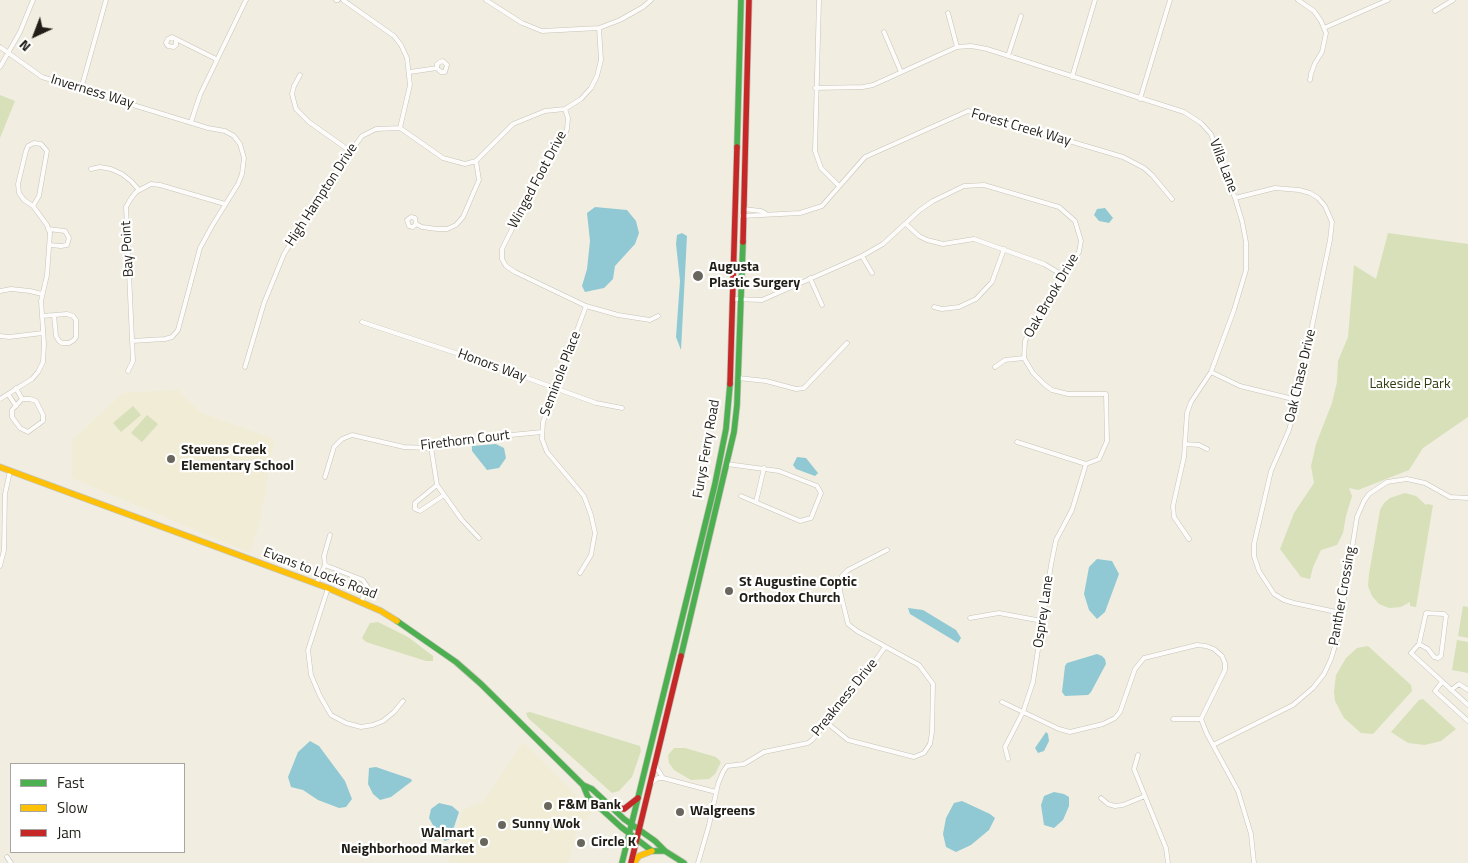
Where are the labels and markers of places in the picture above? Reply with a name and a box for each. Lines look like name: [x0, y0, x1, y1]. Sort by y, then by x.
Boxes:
place label: Augusta Plastic Surgery: [709, 260, 800, 292]
marker: Augusta Plastic Surgery: [691, 269, 705, 283]
place label: Stevens Creek Elementary School: [181, 443, 294, 476]
marker: Stevens Creek Elementary School: [165, 453, 177, 465]
place label: St Augustine Coptic Orthodox Church: [739, 575, 857, 608]
marker: St Augustine Coptic Orthodox Church: [723, 585, 735, 597]
place label: F&M Bank: [558, 798, 621, 814]
marker: F&M Bank: [542, 800, 554, 812]
place label: Walgreens: [690, 804, 755, 820]
marker: Walgreens: [674, 806, 686, 818]
place label: Sunny Wok: [512, 817, 580, 833]
marker: Sunny Wok: [496, 819, 508, 831]
place label: Walmart Neighborhood Market: [341, 826, 474, 859]
place label: Circle K: [591, 835, 636, 851]
marker: Walmart Neighborhood Market: [478, 836, 490, 848]
marker: Circle K: [575, 837, 587, 849]

